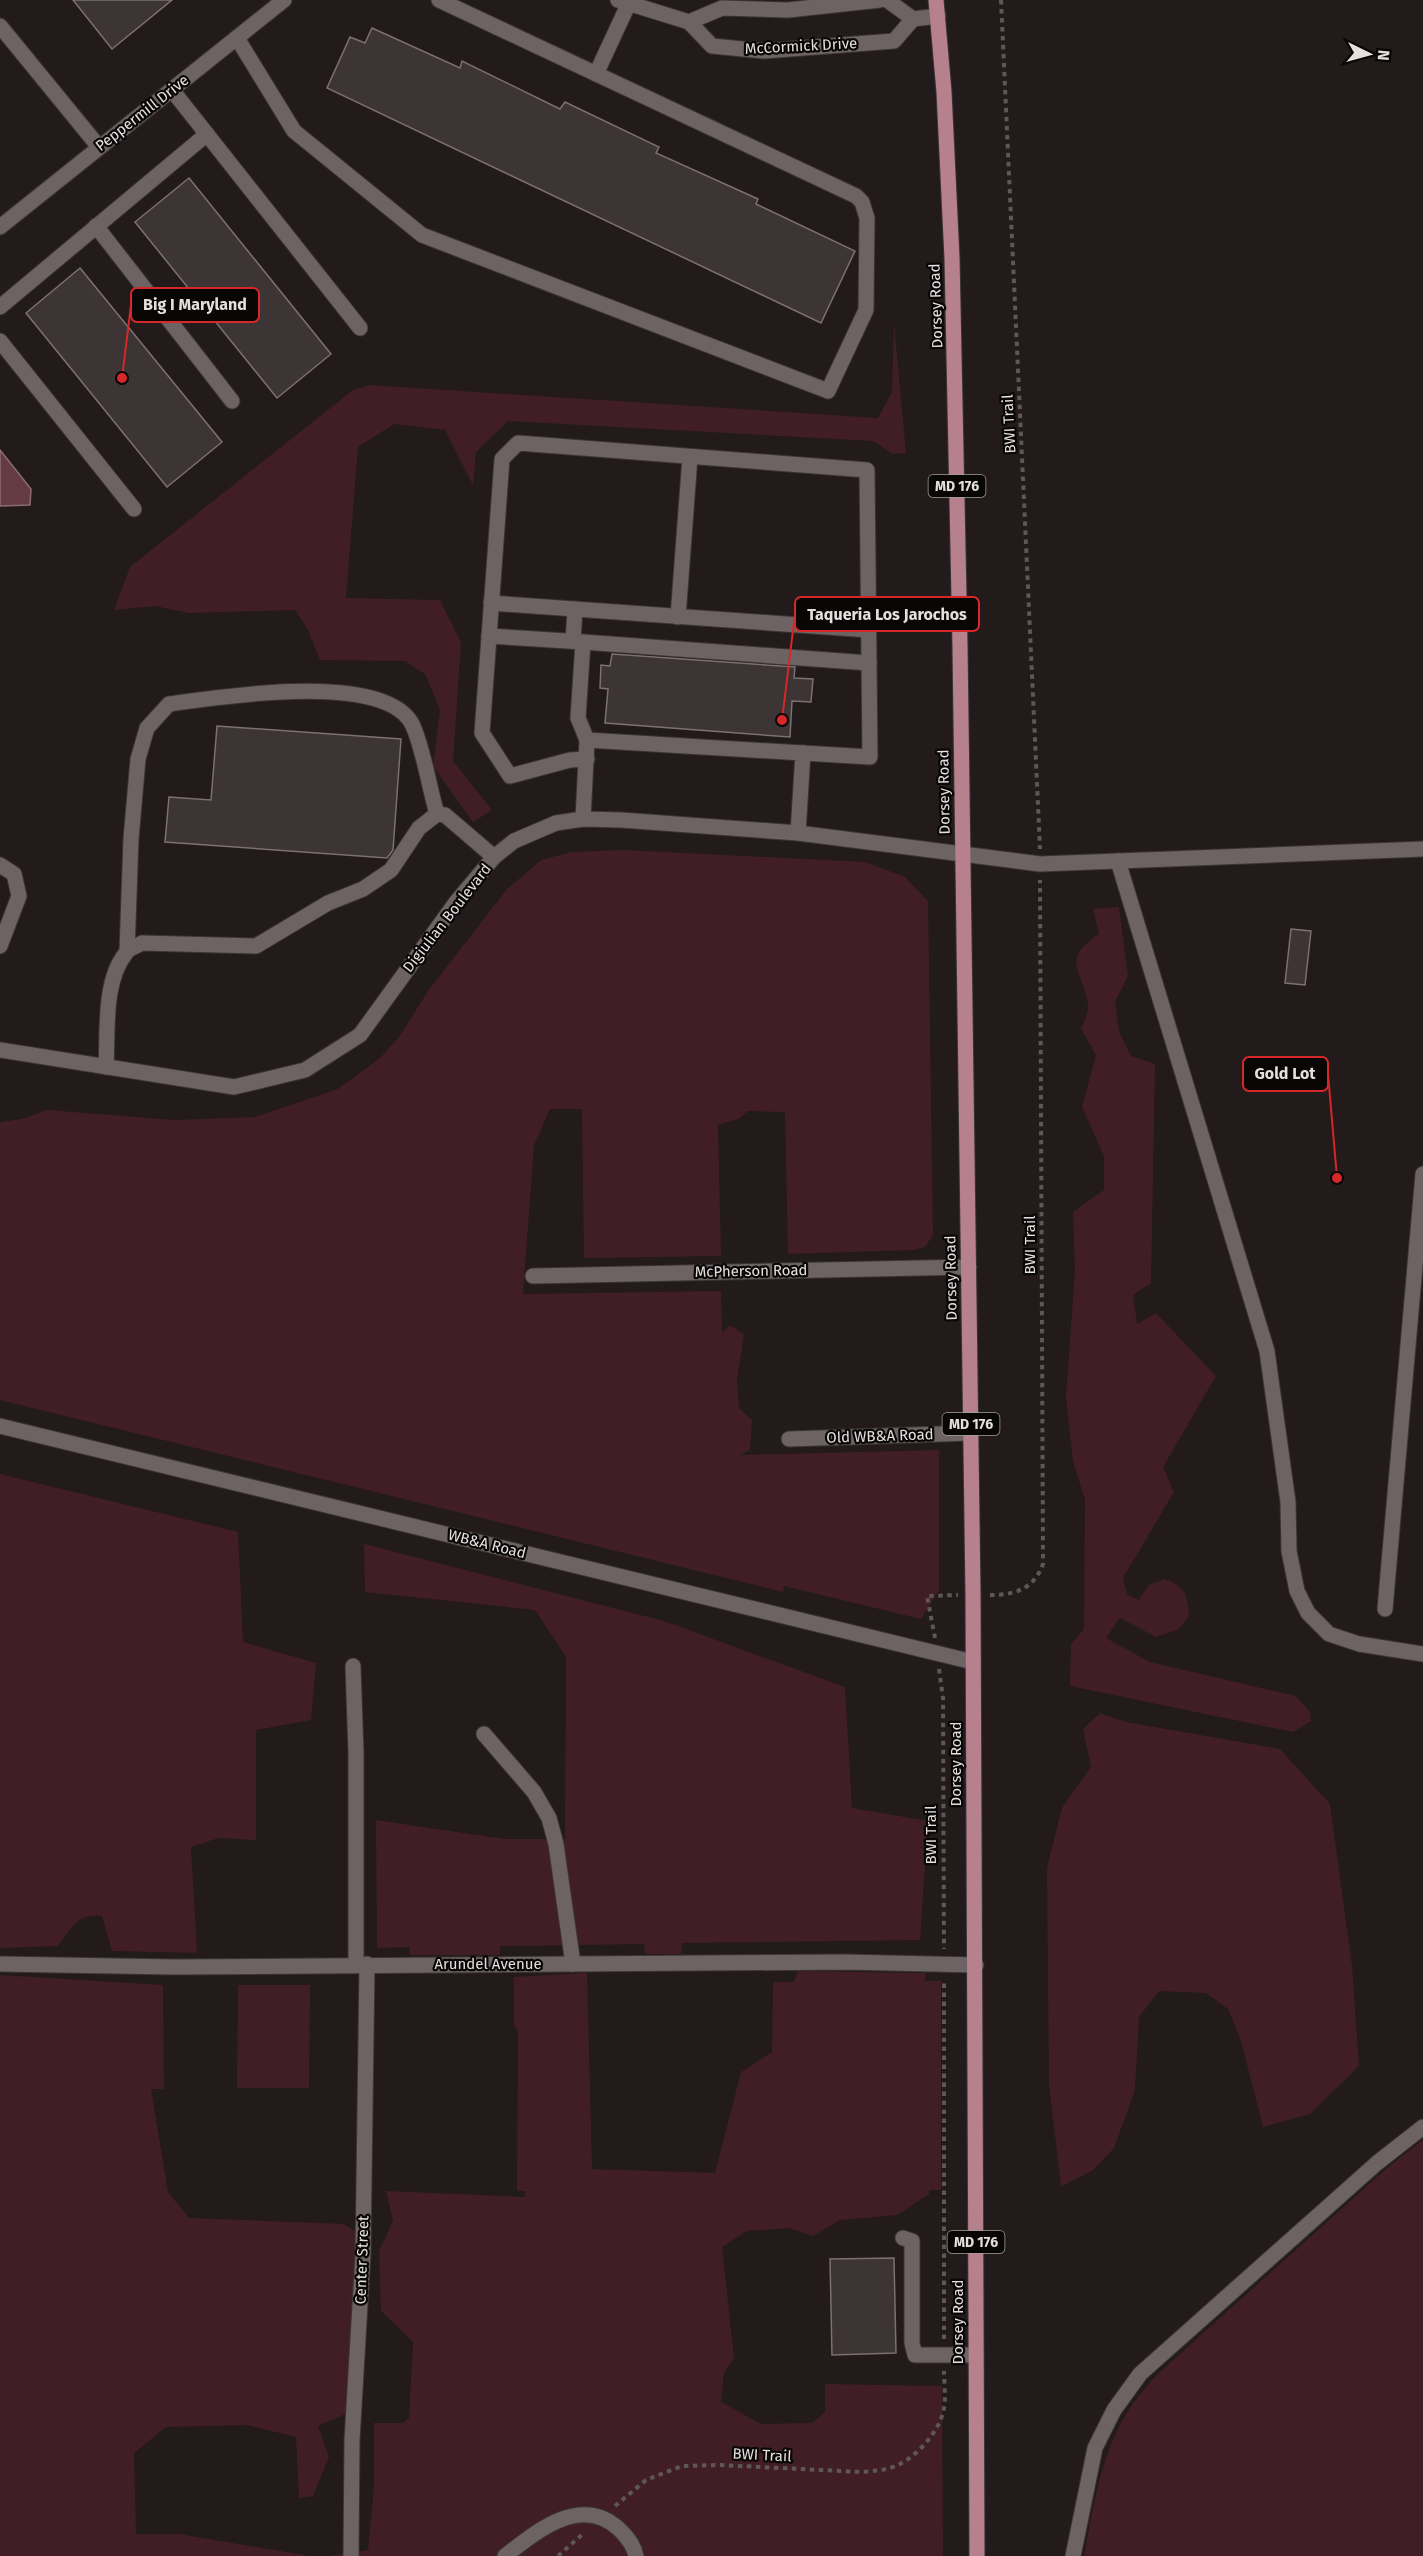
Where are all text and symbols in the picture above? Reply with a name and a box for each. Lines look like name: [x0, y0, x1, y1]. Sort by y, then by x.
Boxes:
north arrow: [1339, 24, 1399, 84]
street label: McCormick Drive: [744, 34, 858, 58]
text: N: [1374, 49, 1393, 61]
street label: Peppermill Drive: [92, 71, 192, 155]
street label: Dorsey Road: [926, 263, 946, 349]
callout: Big I Maryland: [131, 288, 259, 322]
text: Big I Maryland: [143, 295, 247, 314]
street label: BWI Trail: [998, 393, 1020, 454]
road number: MD 176: [928, 475, 986, 497]
callout: Taqueria Los Jarochos: [795, 597, 979, 631]
text: Taqueria Los Jarochos: [807, 605, 967, 624]
street label: Dorsey Road: [934, 749, 954, 835]
street label: Digiulian Boulevard: [399, 860, 495, 976]
callout: Gold Lot: [1243, 1057, 1328, 1091]
text: Gold Lot: [1254, 1064, 1316, 1083]
street label: BWI Trail: [1021, 1215, 1039, 1275]
street label: Dorsey Road: [941, 1235, 961, 1321]
street label: McPherson Road: [694, 1261, 808, 1281]
road number: MD 176: [942, 1413, 1000, 1435]
street label: Old WB&A Road: [826, 1425, 934, 1447]
street label: WB&A Road: [446, 1526, 528, 1562]
street label: Dorsey Road: [947, 1721, 965, 1807]
street label: BWI Trail: [922, 1805, 940, 1865]
street label: Arundel Avenue: [434, 1955, 542, 1973]
street label: Center Street: [351, 2215, 373, 2305]
road number: MD 176: [948, 2231, 1004, 2253]
street label: Dorsey Road: [949, 2279, 967, 2365]
street label: BWI Trail: [732, 2444, 793, 2466]

